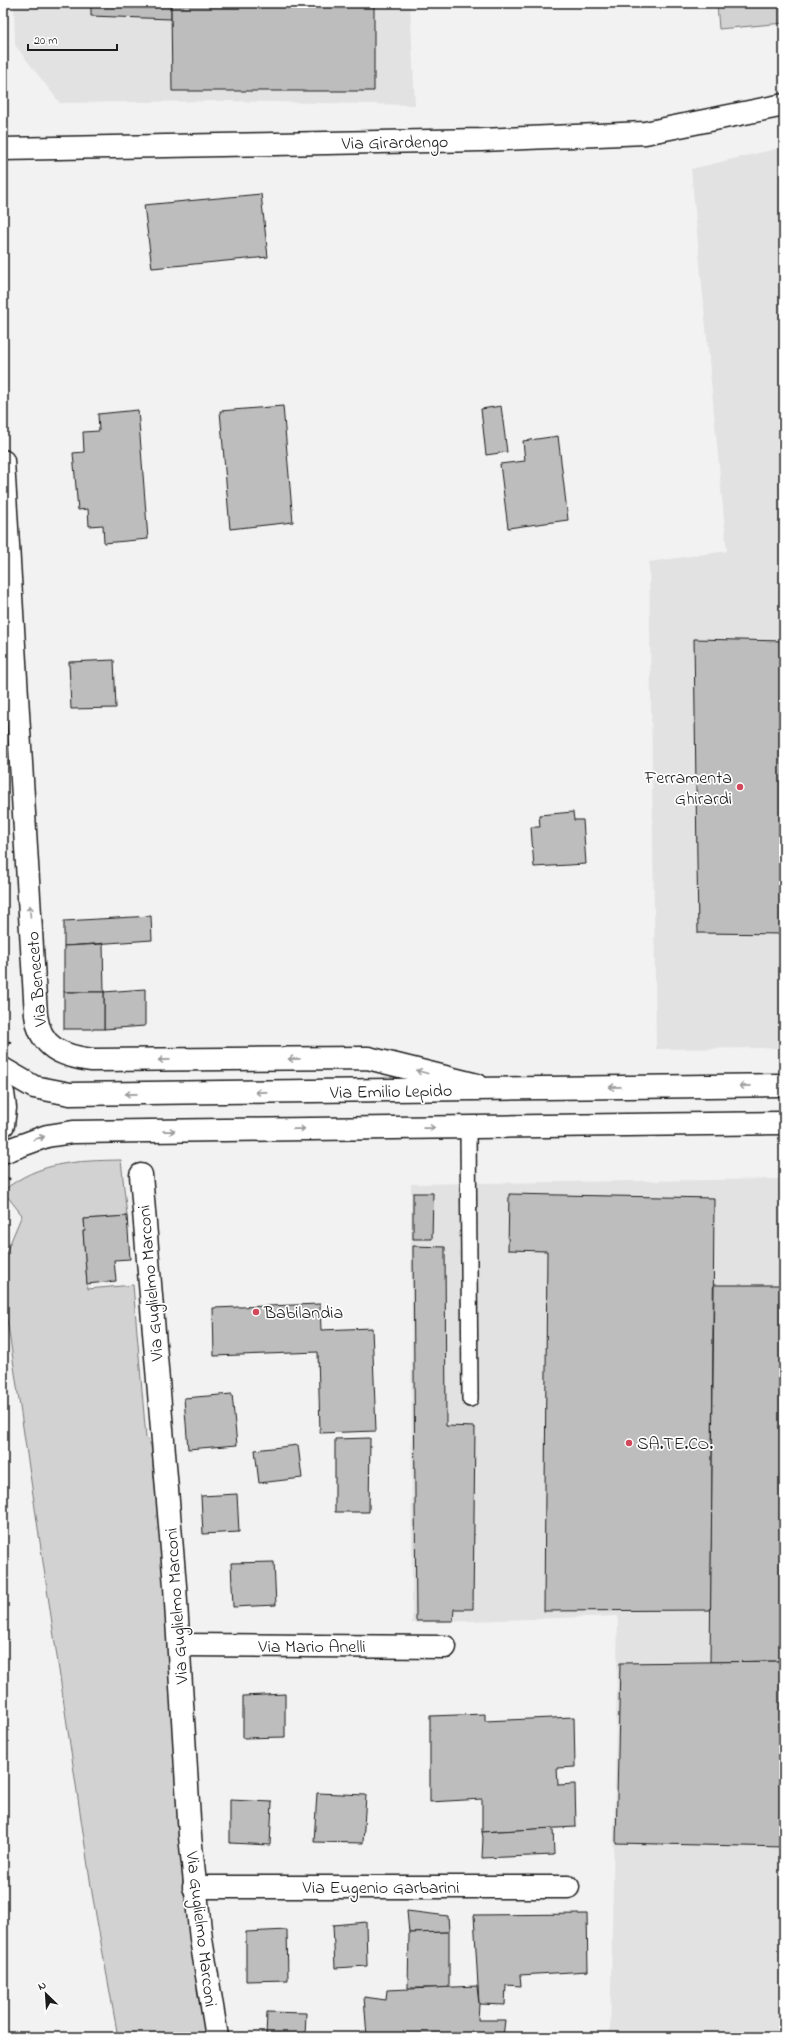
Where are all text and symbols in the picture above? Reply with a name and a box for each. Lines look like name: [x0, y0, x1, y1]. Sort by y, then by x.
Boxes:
scale bar: [28, 26, 117, 52]
text: 20 m: [34, 32, 57, 50]
street label: Via Girardengo: [340, 130, 449, 159]
place label: Ferramenta Ghirardi: [644, 766, 732, 813]
marker: Ferramenta Ghirardi: [735, 782, 745, 792]
one-way arrow: [26, 905, 33, 918]
street label: Via Beneceto: [21, 930, 55, 1028]
one-way arrow: [288, 1055, 301, 1062]
one-way arrow: [158, 1056, 171, 1064]
one-way arrow: [416, 1067, 429, 1075]
street label: Via Emilio Lepido: [329, 1079, 452, 1107]
one-way arrow: [739, 1082, 752, 1089]
one-way arrow: [609, 1083, 622, 1091]
one-way arrow: [255, 1089, 268, 1096]
one-way arrow: [125, 1090, 138, 1098]
one-way arrow: [422, 1124, 435, 1131]
one-way arrow: [292, 1125, 305, 1133]
one-way arrow: [162, 1127, 175, 1135]
one-way arrow: [33, 1134, 46, 1141]
street label: Via Guglielmo Marconi: [132, 1204, 173, 1363]
place label: Babilandia: [263, 1301, 343, 1327]
marker: Babilandia: [251, 1307, 261, 1317]
place label: SA.TE.CO.: [637, 1432, 713, 1458]
marker: SA.TE.CO.: [624, 1438, 634, 1448]
street label: Via Guglielmo Marconi: [160, 1527, 197, 1686]
street label: Via Mario Anelli: [257, 1635, 366, 1661]
street label: Via Guglielmo Marconi: [176, 1849, 222, 2009]
street label: Via Eugenio Garbarini: [302, 1876, 459, 1903]
north arrow: [26, 1974, 66, 2014]
text: N: [35, 1977, 49, 1995]

